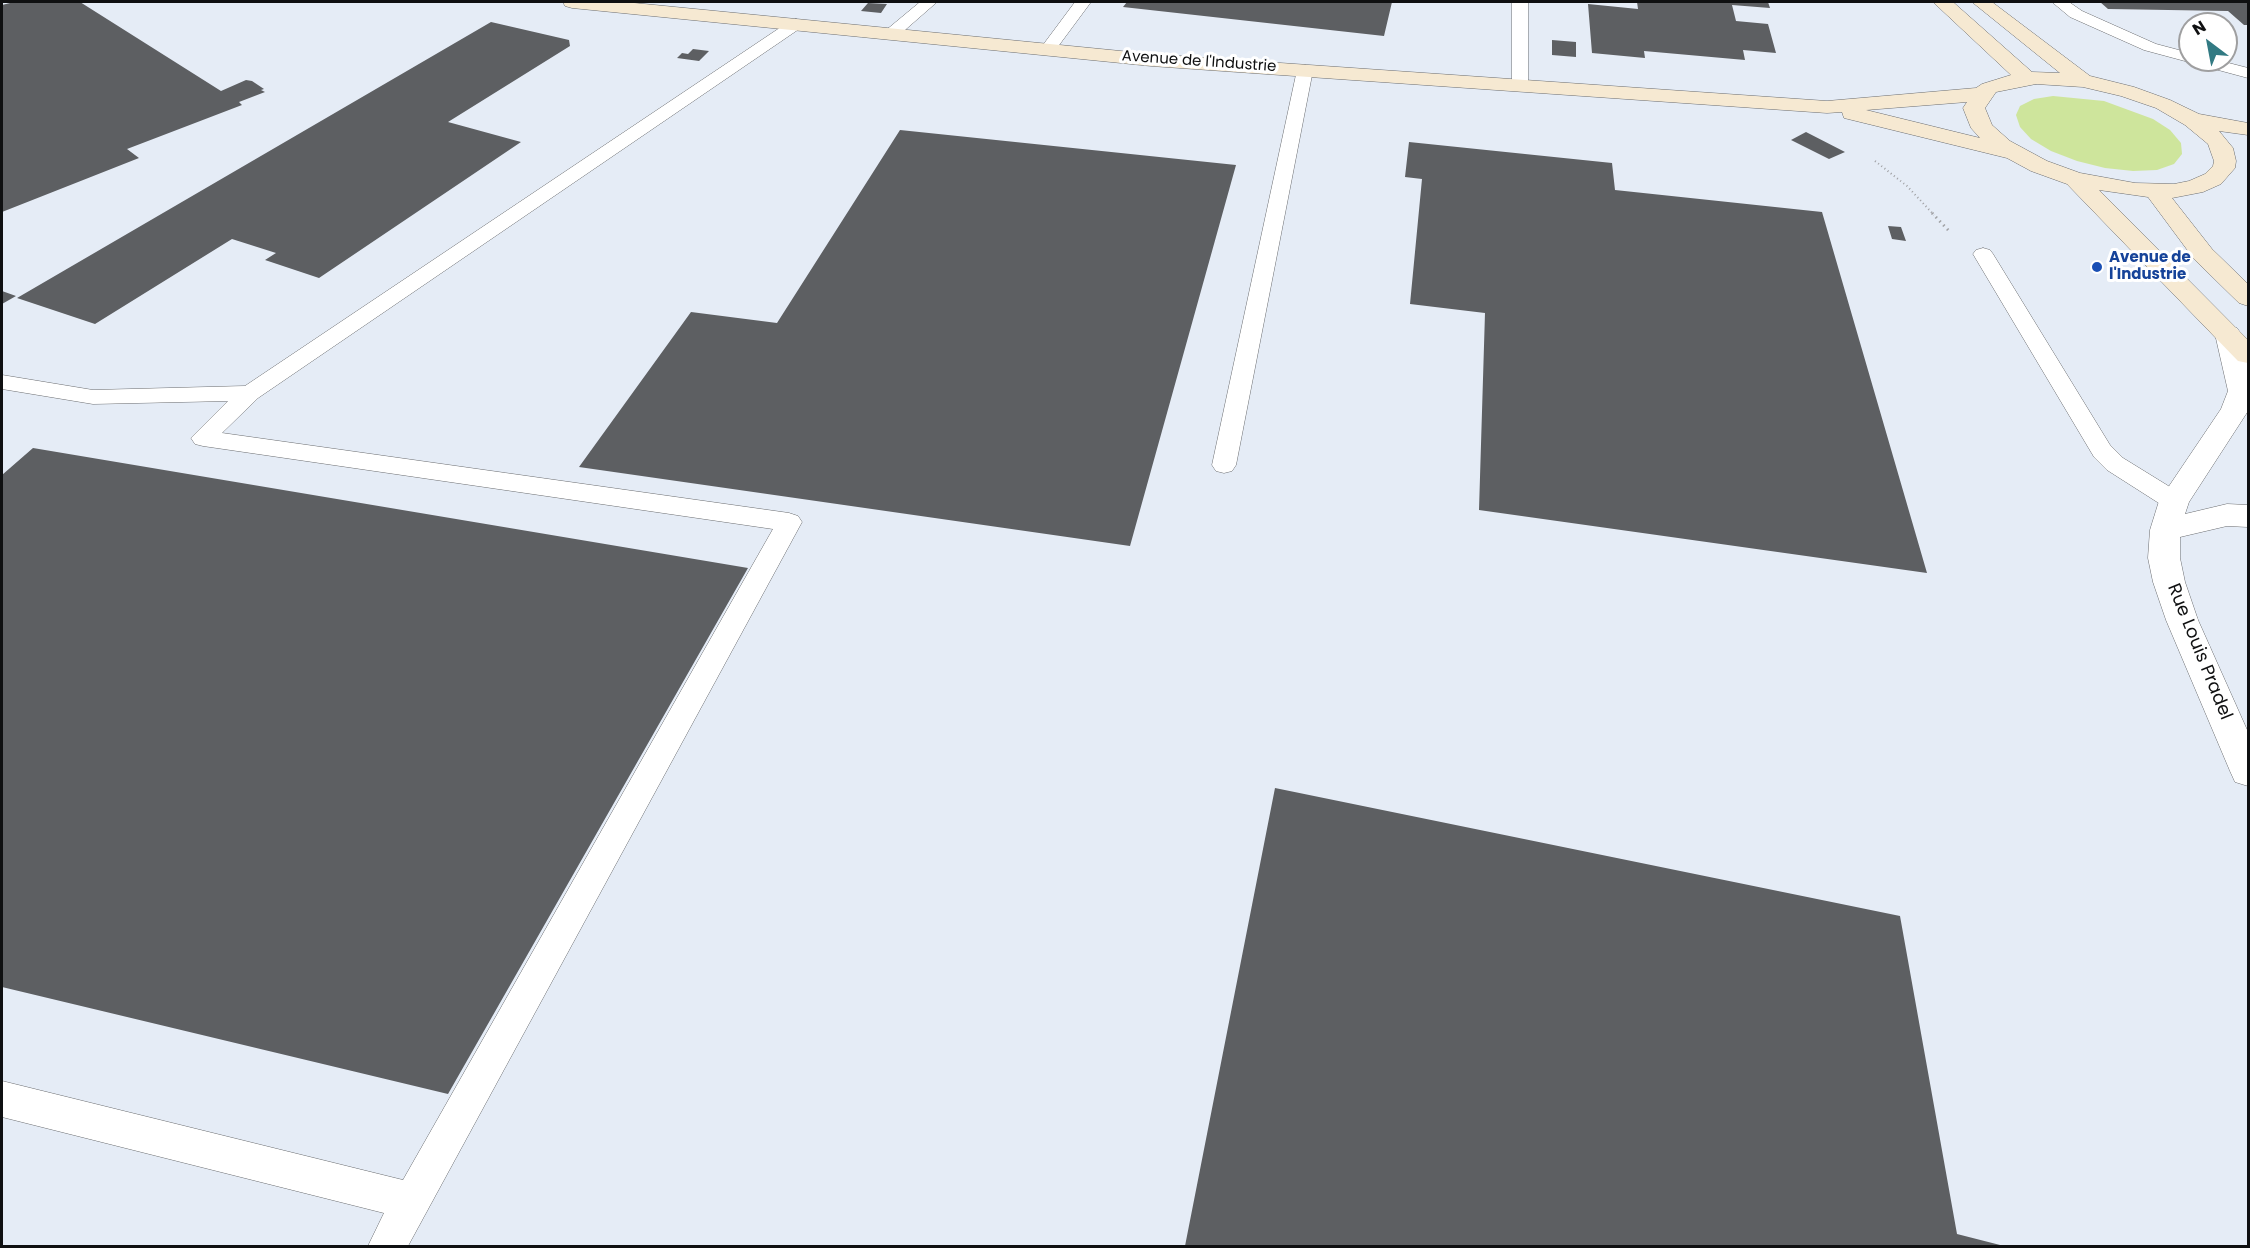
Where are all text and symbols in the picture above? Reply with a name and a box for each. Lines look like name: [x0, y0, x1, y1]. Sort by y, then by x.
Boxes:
north arrow: [2178, 12, 2238, 72]
text: N: [2188, 15, 2210, 41]
street label: Avenue de l'Industrie: [1121, 48, 1277, 76]
place label: Avenue de l'Industrie: [2109, 249, 2191, 284]
marker: Avenue de l'Industrie: [2090, 260, 2104, 274]
street label: Rue Louis Pradel: [2162, 581, 2236, 723]

